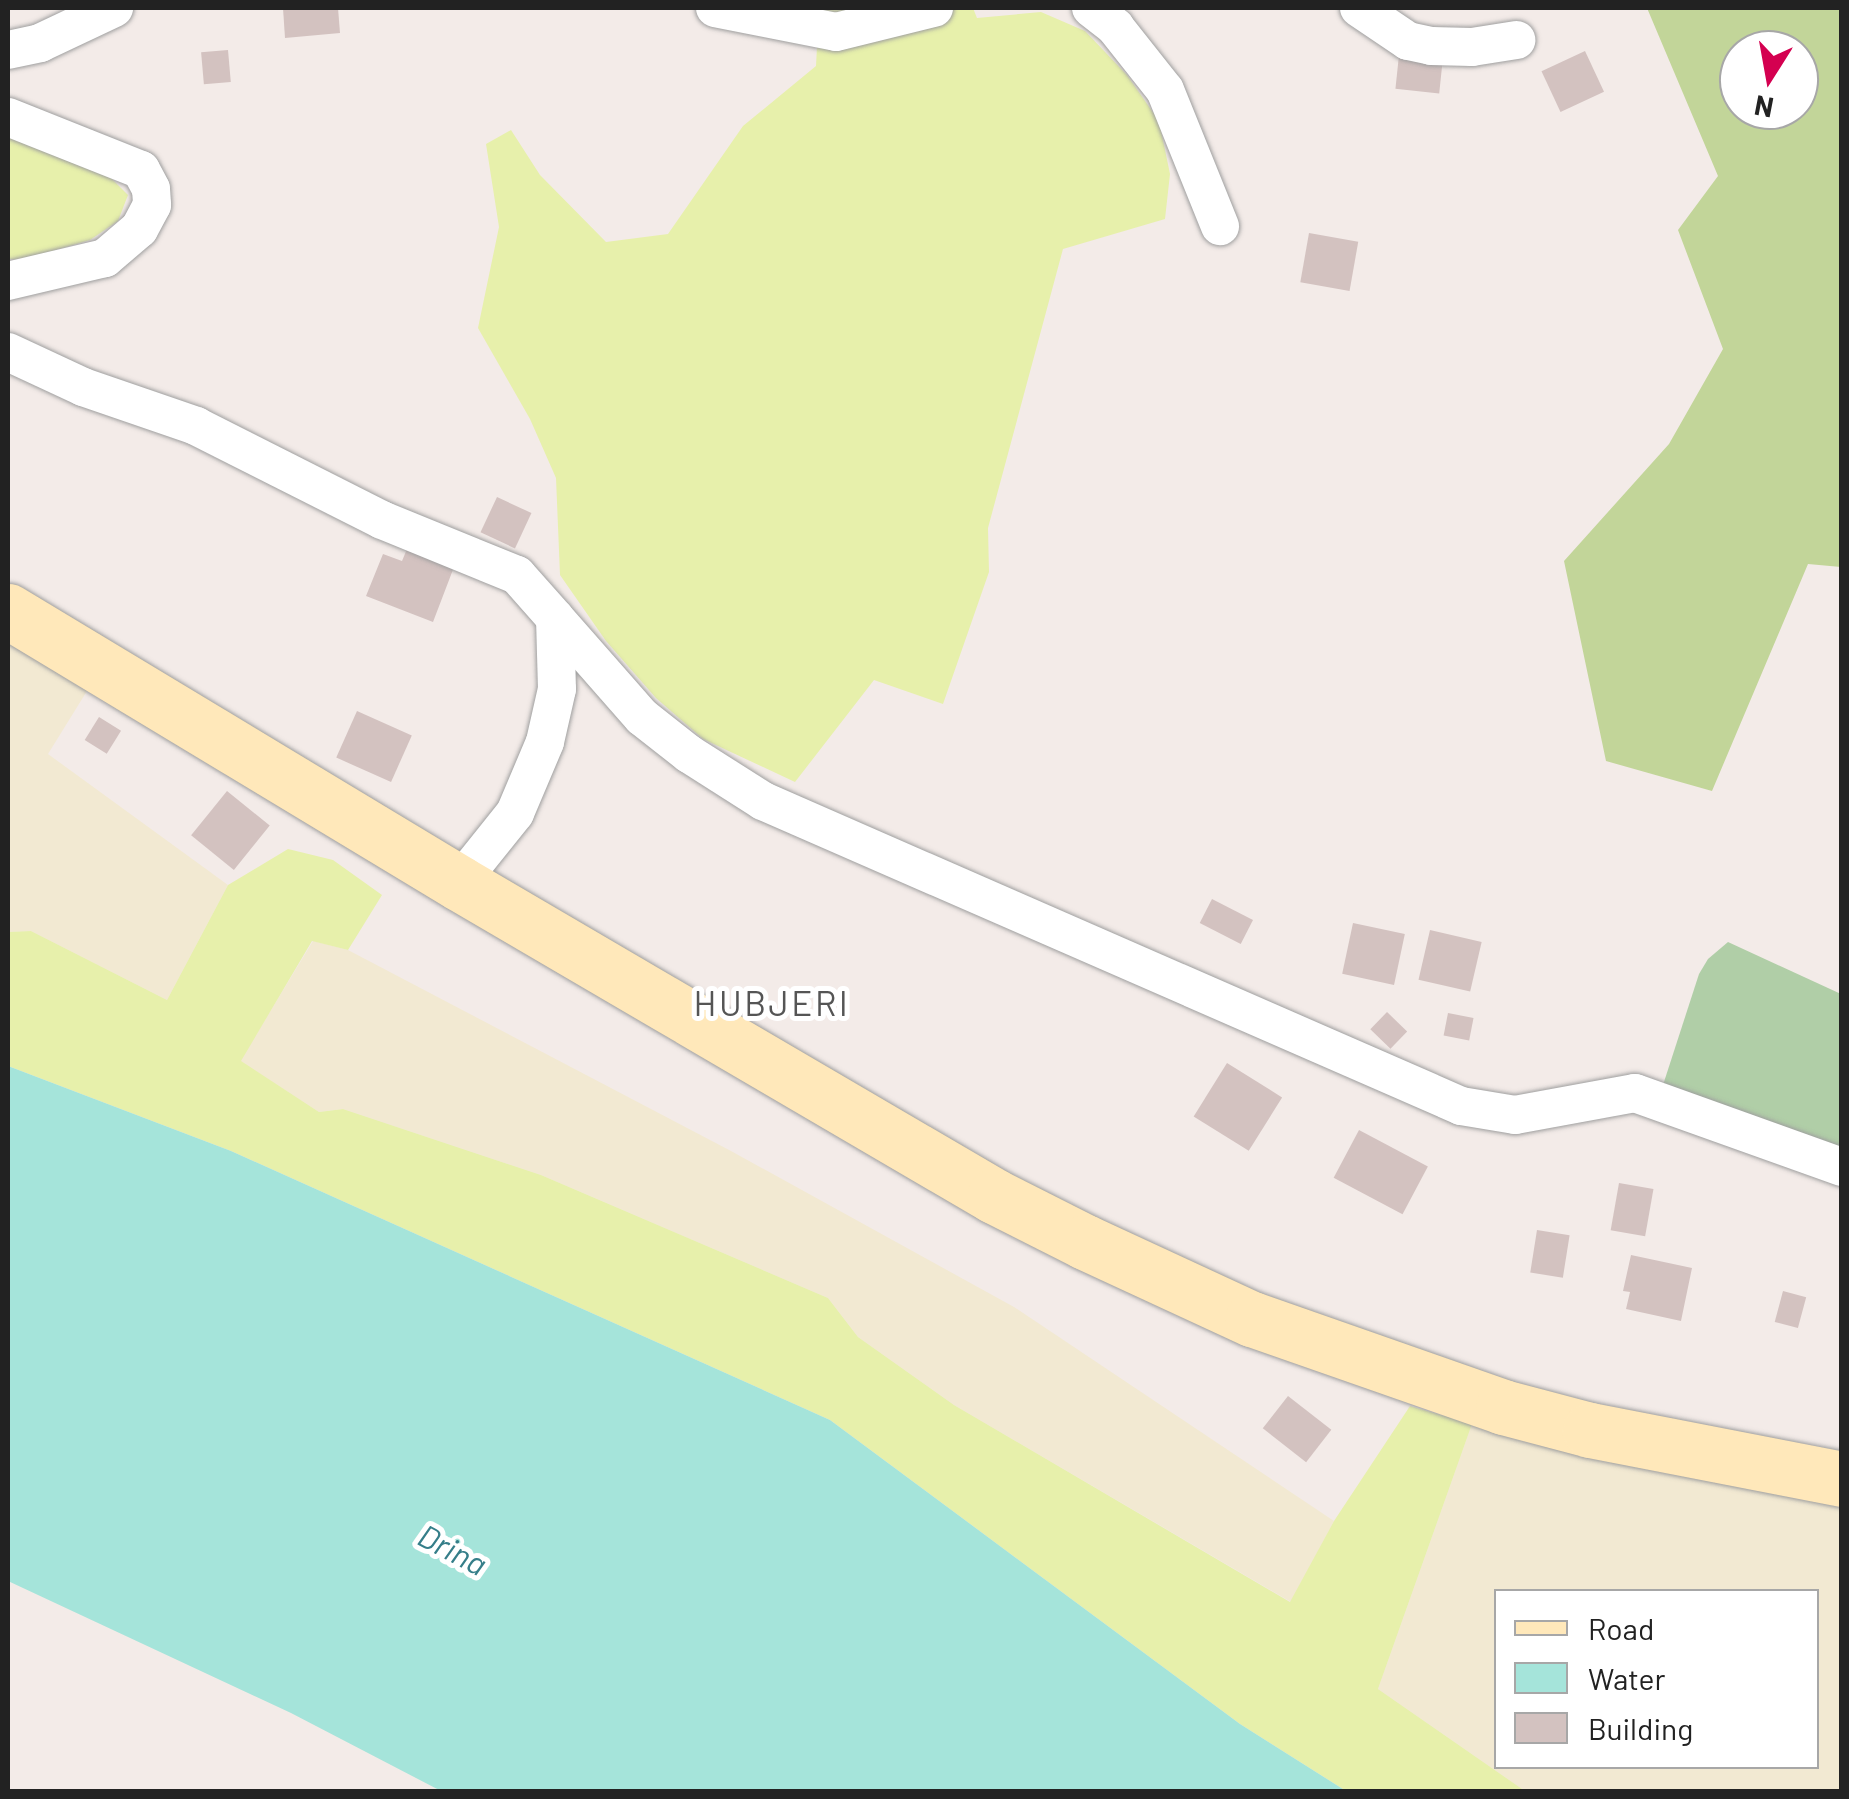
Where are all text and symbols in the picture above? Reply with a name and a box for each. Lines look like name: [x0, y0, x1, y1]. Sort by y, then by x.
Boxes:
north arrow: [1719, 30, 1819, 130]
text: N: [1751, 89, 1776, 126]
district label: HUBJERI: [694, 981, 850, 1023]
water label: Drina: [412, 1515, 494, 1583]
legend: [1494, 1589, 1819, 1769]
text: Road: [1588, 1610, 1654, 1646]
text: Water: [1588, 1660, 1666, 1696]
text: Building: [1588, 1710, 1693, 1746]

